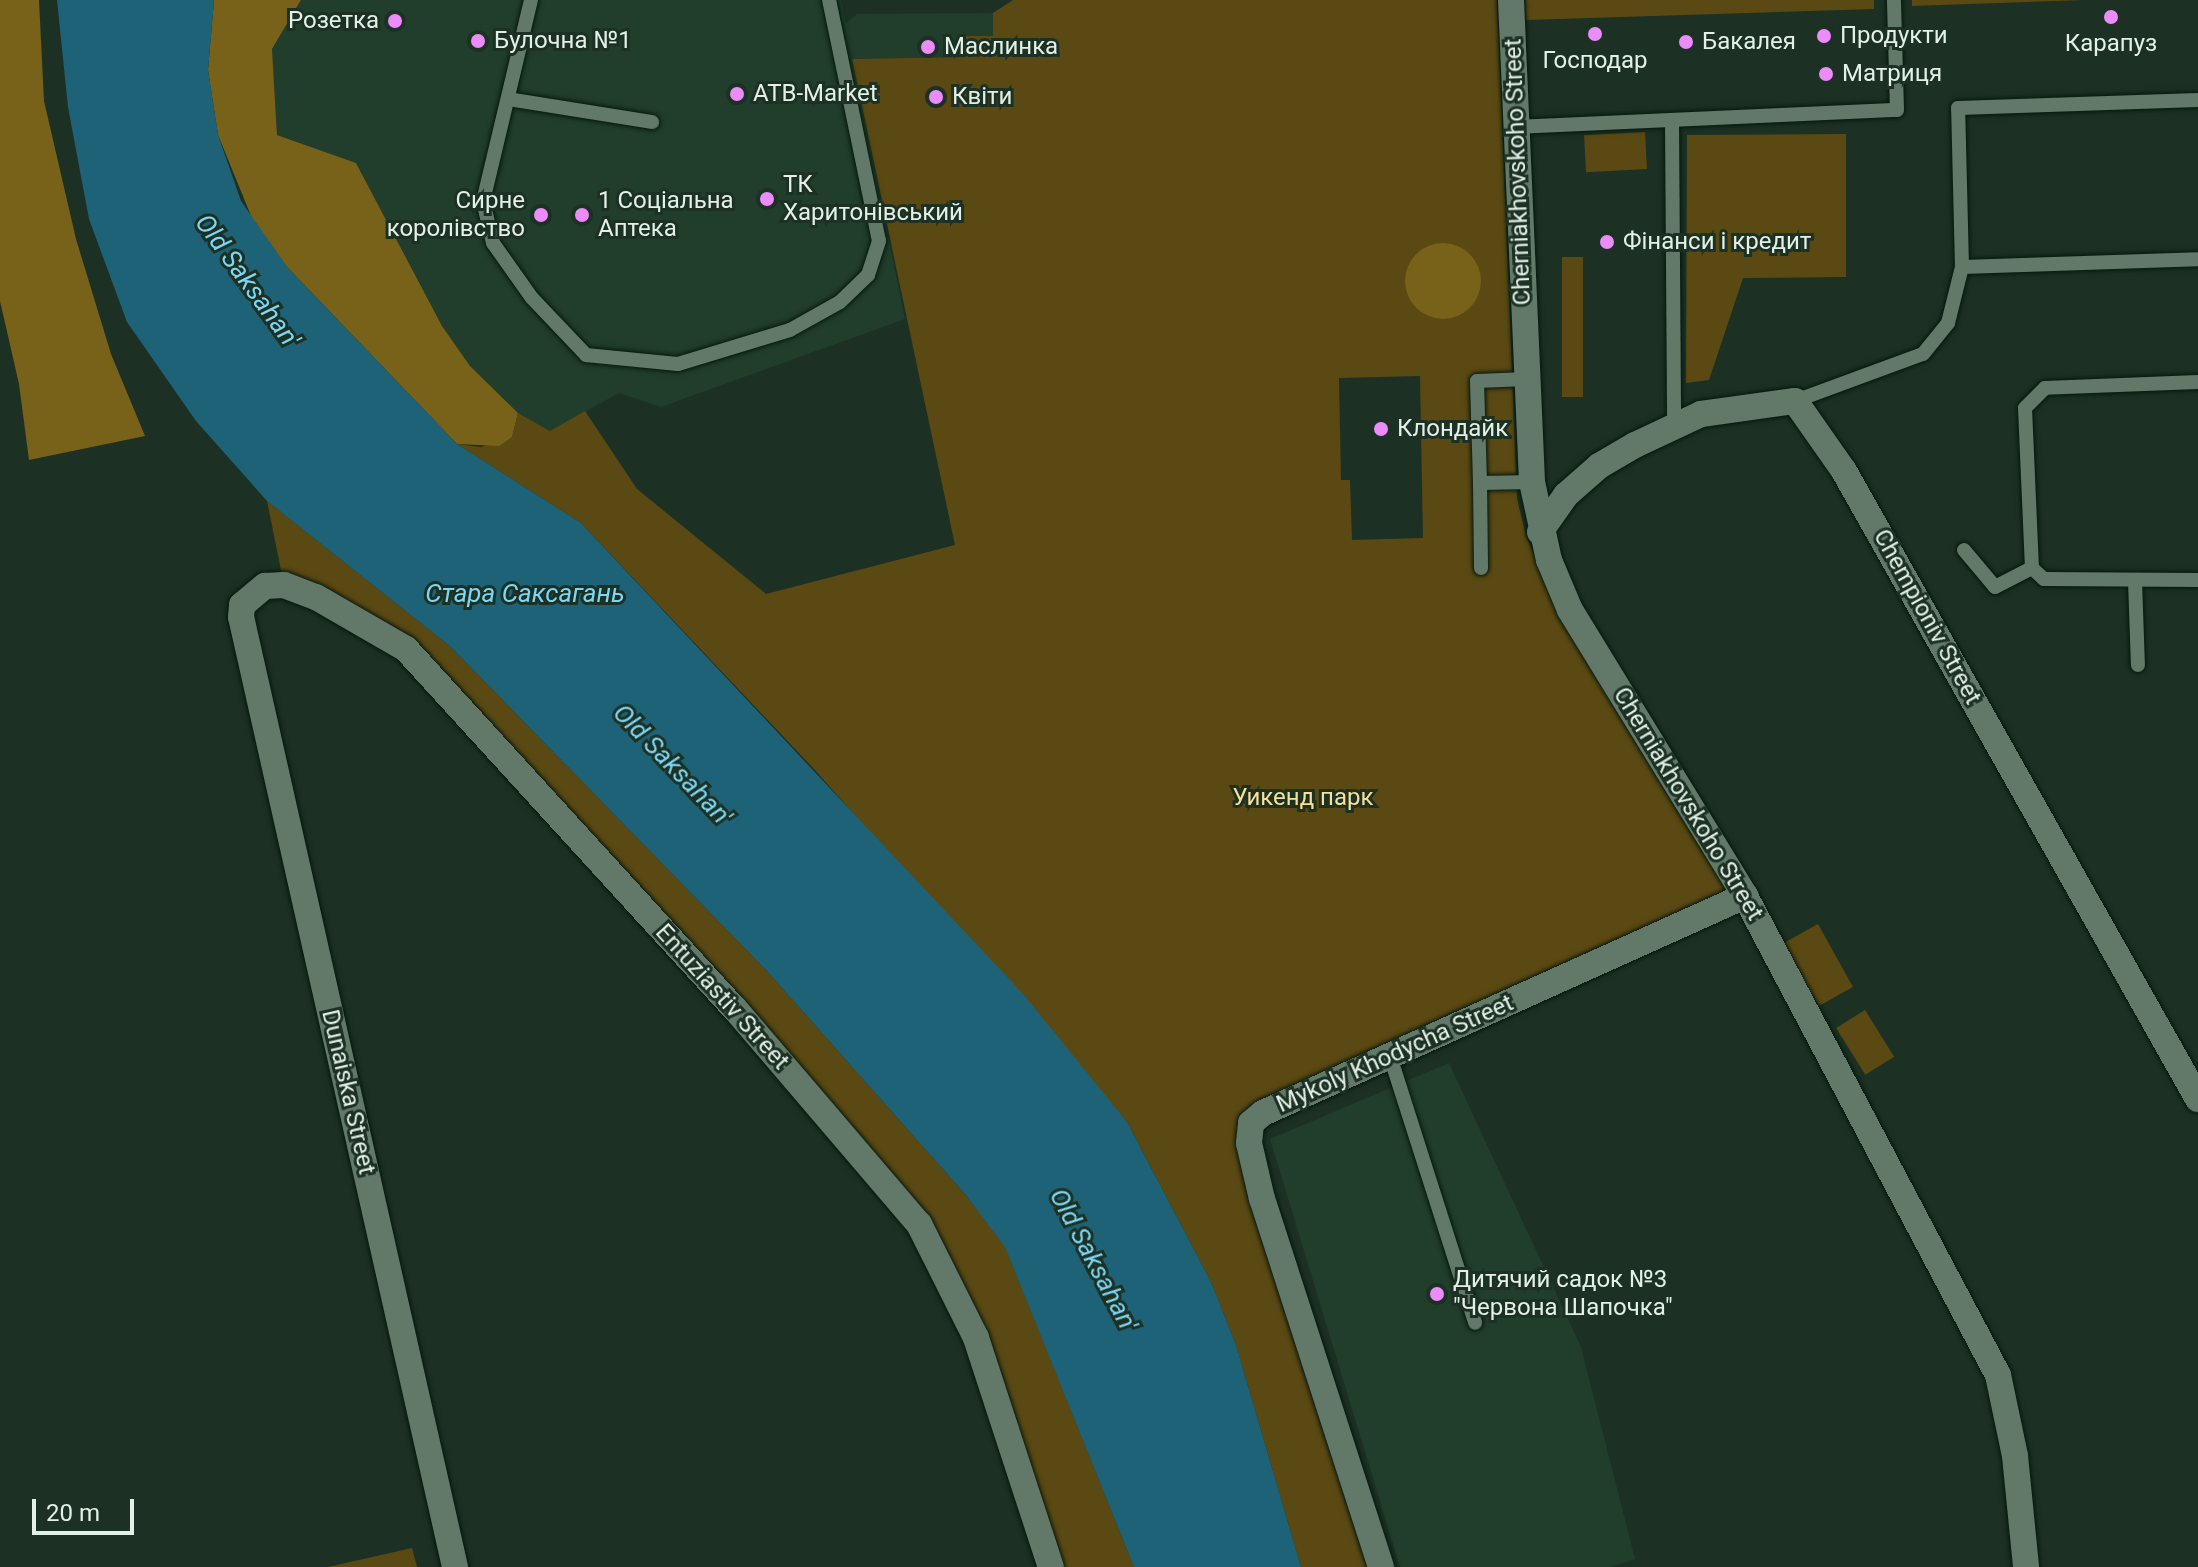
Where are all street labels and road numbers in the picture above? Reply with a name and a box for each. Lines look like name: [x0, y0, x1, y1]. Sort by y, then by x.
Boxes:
street label: Cherniakhovskoho Street: [1499, 38, 1537, 306]
street label: Chempioniv Street: [1867, 524, 1987, 710]
street label: Cherniakhovskoho Street: [1607, 682, 1769, 926]
street label: Entuziastiv Street: [649, 918, 795, 1076]
street label: Mykoly Khodycha Street: [1272, 989, 1518, 1119]
street label: Dunaiska Street: [315, 1007, 381, 1177]

